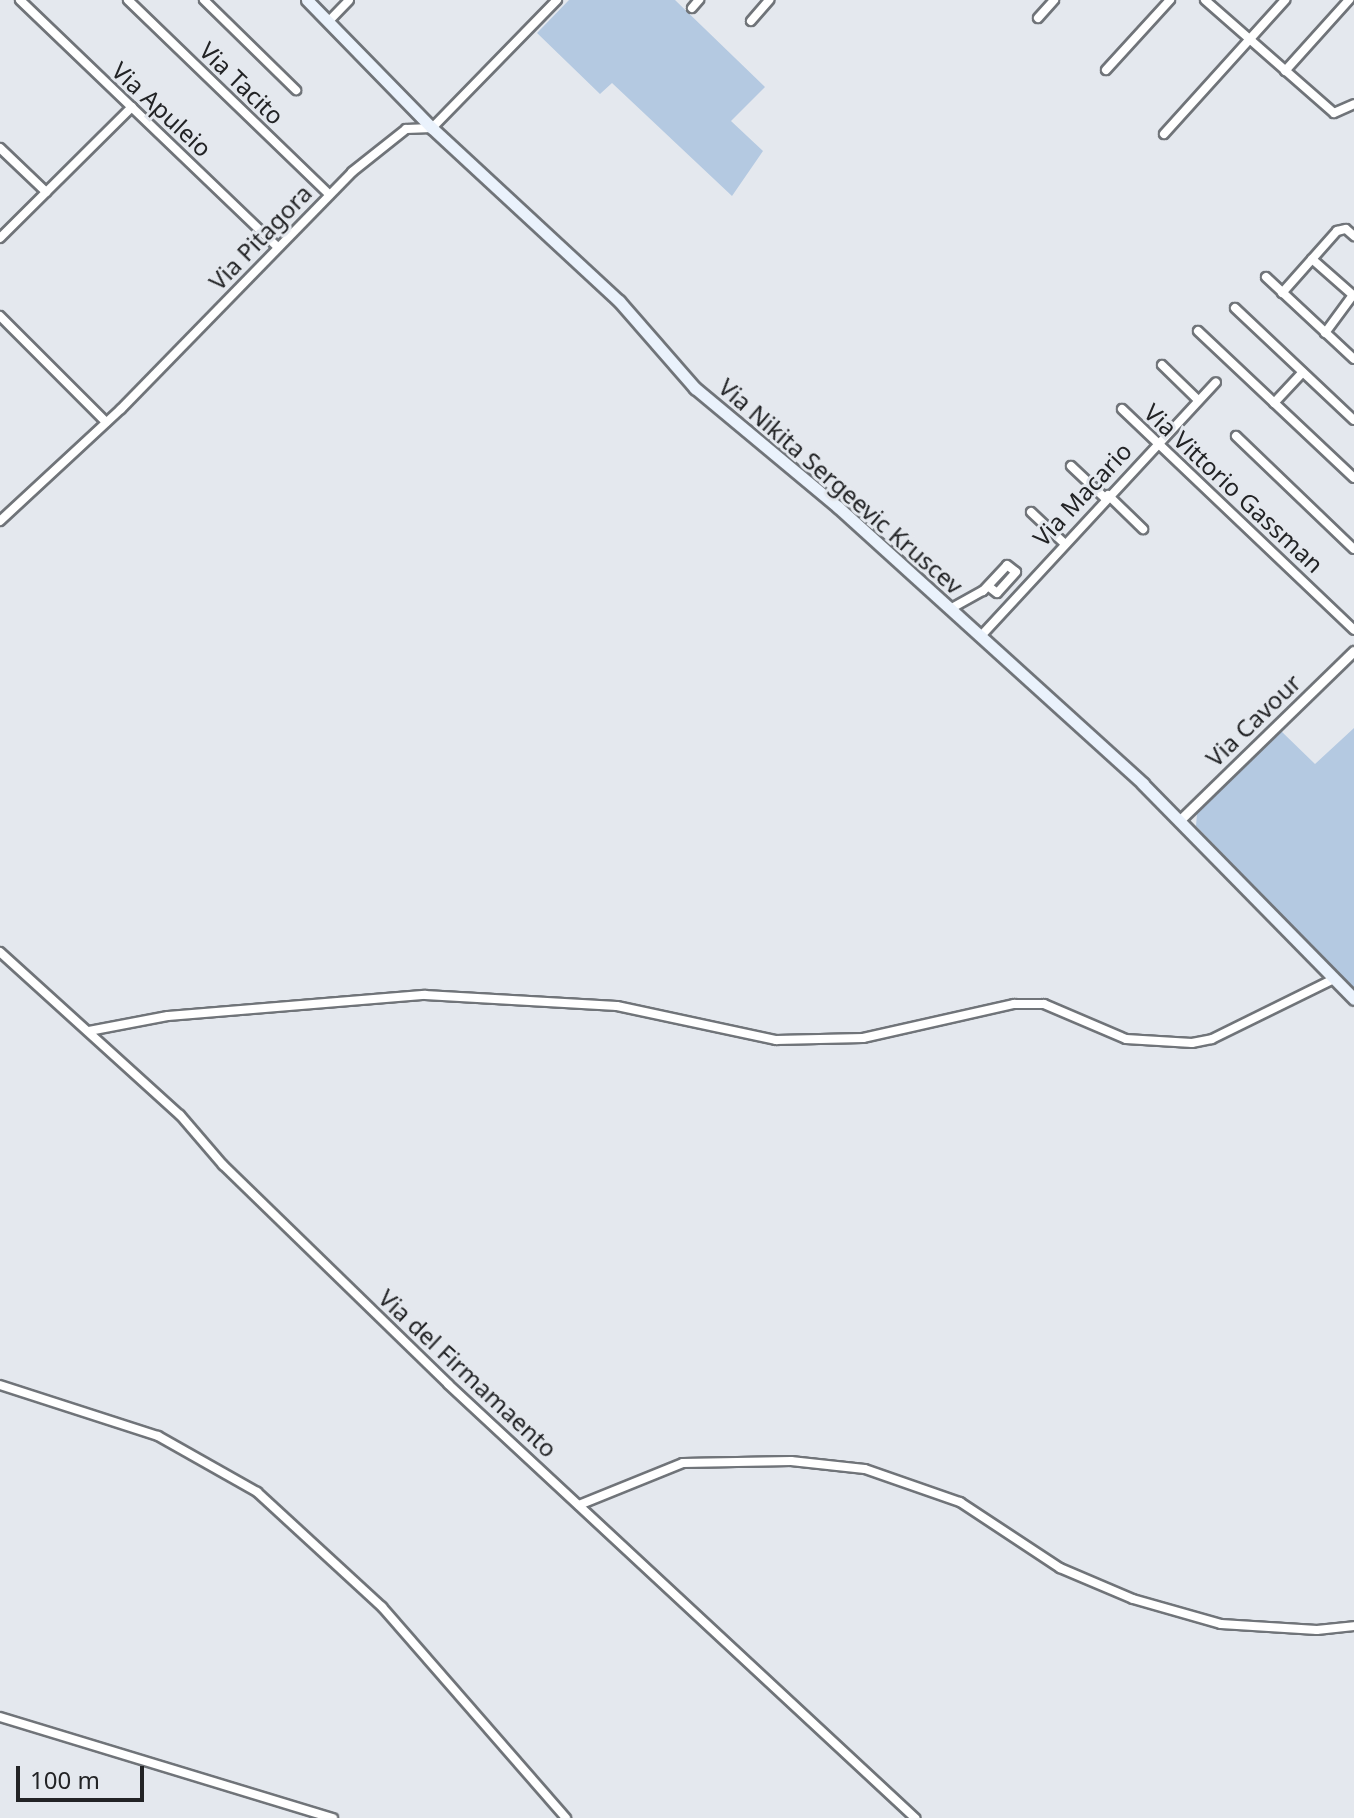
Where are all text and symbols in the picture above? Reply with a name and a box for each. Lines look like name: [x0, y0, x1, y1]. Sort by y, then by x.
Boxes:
street label: Via Tacito: [194, 36, 290, 130]
street label: Via Apuleio: [106, 56, 218, 162]
street label: Via Pitagora: [203, 178, 317, 296]
street label: Via Nikita Sergeevic Kruscev: [713, 372, 969, 600]
street label: Via Vittorio Gassman: [1139, 398, 1329, 578]
street label: Via Macario: [1027, 436, 1137, 552]
street label: Via Cavour: [1200, 668, 1306, 772]
street label: Via del Firmamaento: [373, 1283, 563, 1463]
scale bar: [20, 1750, 148, 1800]
text: 100 m: [30, 1763, 100, 1796]

